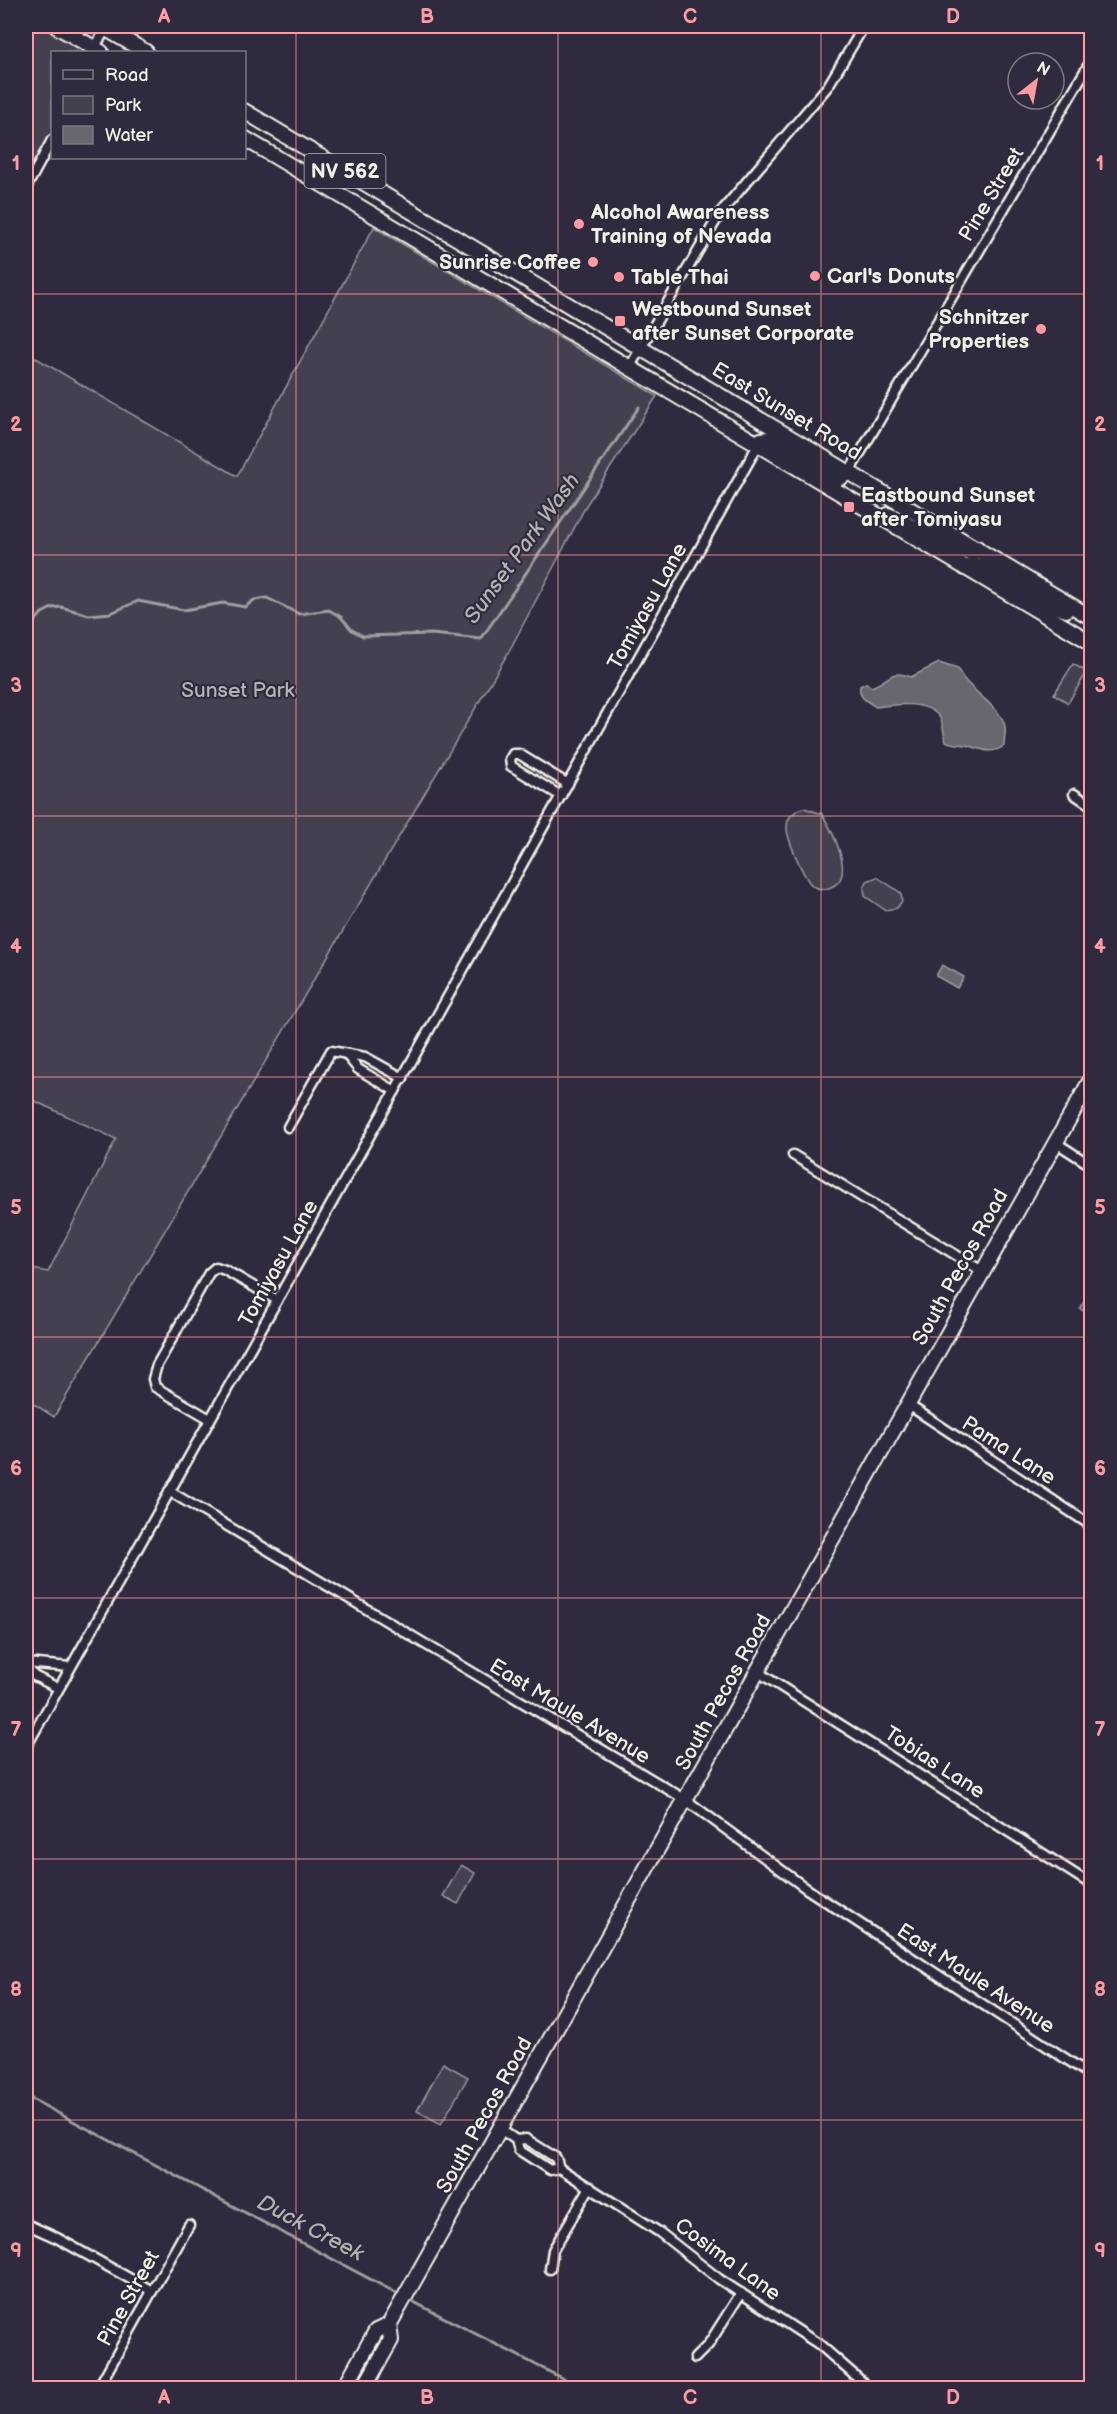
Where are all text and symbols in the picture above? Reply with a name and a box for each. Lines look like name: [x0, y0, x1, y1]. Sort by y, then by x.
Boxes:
text: A: [157, 5, 171, 29]
text: B: [420, 5, 434, 29]
text: C: [683, 5, 697, 29]
text: D: [946, 5, 960, 29]
legend: [51, 51, 246, 159]
north arrow: [1006, 51, 1066, 111]
text: N: [1033, 58, 1053, 81]
text: Road: [105, 65, 149, 86]
text: Park: [105, 95, 141, 116]
text: Water: [105, 125, 153, 146]
street label: Pine Street: [954, 142, 1030, 246]
text: 1: [12, 152, 20, 176]
text: 1: [1096, 152, 1104, 176]
road number: NV 562: [304, 154, 386, 188]
place label: Alcohol Awareness Training of Nevada: [590, 200, 772, 249]
marker: Alcohol Awareness Training of Nevada: [572, 217, 586, 231]
place label: Sunrise Coffee: [439, 250, 581, 275]
marker: Sunrise Coffee: [586, 255, 600, 269]
place label: Carl's Donuts: [827, 264, 955, 289]
place label: Table Thai: [631, 265, 729, 290]
marker: Carl's Donuts: [808, 269, 822, 283]
marker: Table Thai: [612, 270, 626, 284]
place label: Westbound Sunset after Sunset Corporate: [632, 297, 854, 346]
place label: Schnitzer Properties: [929, 305, 1030, 354]
marker: Westbound Sunset after Sunset Corporate: [613, 314, 627, 328]
marker: Schnitzer Properties: [1034, 322, 1048, 336]
street label: East Sunset Road: [708, 357, 866, 466]
text: 2: [10, 413, 22, 437]
text: 2: [1094, 413, 1106, 437]
water label: Sunset Park Wash: [459, 468, 586, 629]
place label: Eastbound Sunset after Tomiyasu: [861, 483, 1035, 532]
marker: Eastbound Sunset after Tomiyasu: [842, 500, 856, 514]
street label: Tomiyasu Lane: [602, 539, 693, 674]
text: 3: [10, 674, 22, 698]
text: 3: [1094, 674, 1106, 698]
park label: Sunset Park: [181, 678, 295, 703]
text: 4: [10, 935, 22, 959]
text: 4: [1094, 935, 1106, 959]
street label: South Pecos Road: [907, 1185, 1014, 1350]
text: 5: [10, 1196, 22, 1220]
street label: Tomiyasu Lane: [233, 1196, 324, 1331]
text: 5: [1094, 1196, 1106, 1220]
street label: Pama Lane: [957, 1411, 1060, 1490]
text: 6: [10, 1457, 22, 1481]
text: 6: [1094, 1457, 1106, 1481]
street label: South Pecos Road: [670, 1610, 777, 1775]
street label: East Maule Avenue: [485, 1654, 655, 1769]
text: 7: [10, 1718, 22, 1742]
text: 7: [1094, 1718, 1106, 1742]
street label: Tobias Lane: [880, 1721, 990, 1804]
street label: East Maule Avenue: [892, 1918, 1059, 2039]
text: 8: [10, 1978, 22, 2002]
text: 8: [1094, 1978, 1106, 2002]
street label: South Pecos Road: [431, 2033, 538, 2198]
water label: Duck Creek: [253, 2189, 369, 2268]
street label: Cosima Lane: [670, 2213, 786, 2306]
text: 9: [10, 2239, 22, 2263]
text: 9: [1094, 2239, 1106, 2263]
street label: Pine Street: [92, 2246, 165, 2350]
text: A: [157, 2386, 171, 2410]
text: B: [420, 2386, 434, 2410]
text: C: [683, 2386, 697, 2410]
text: D: [946, 2386, 960, 2410]

